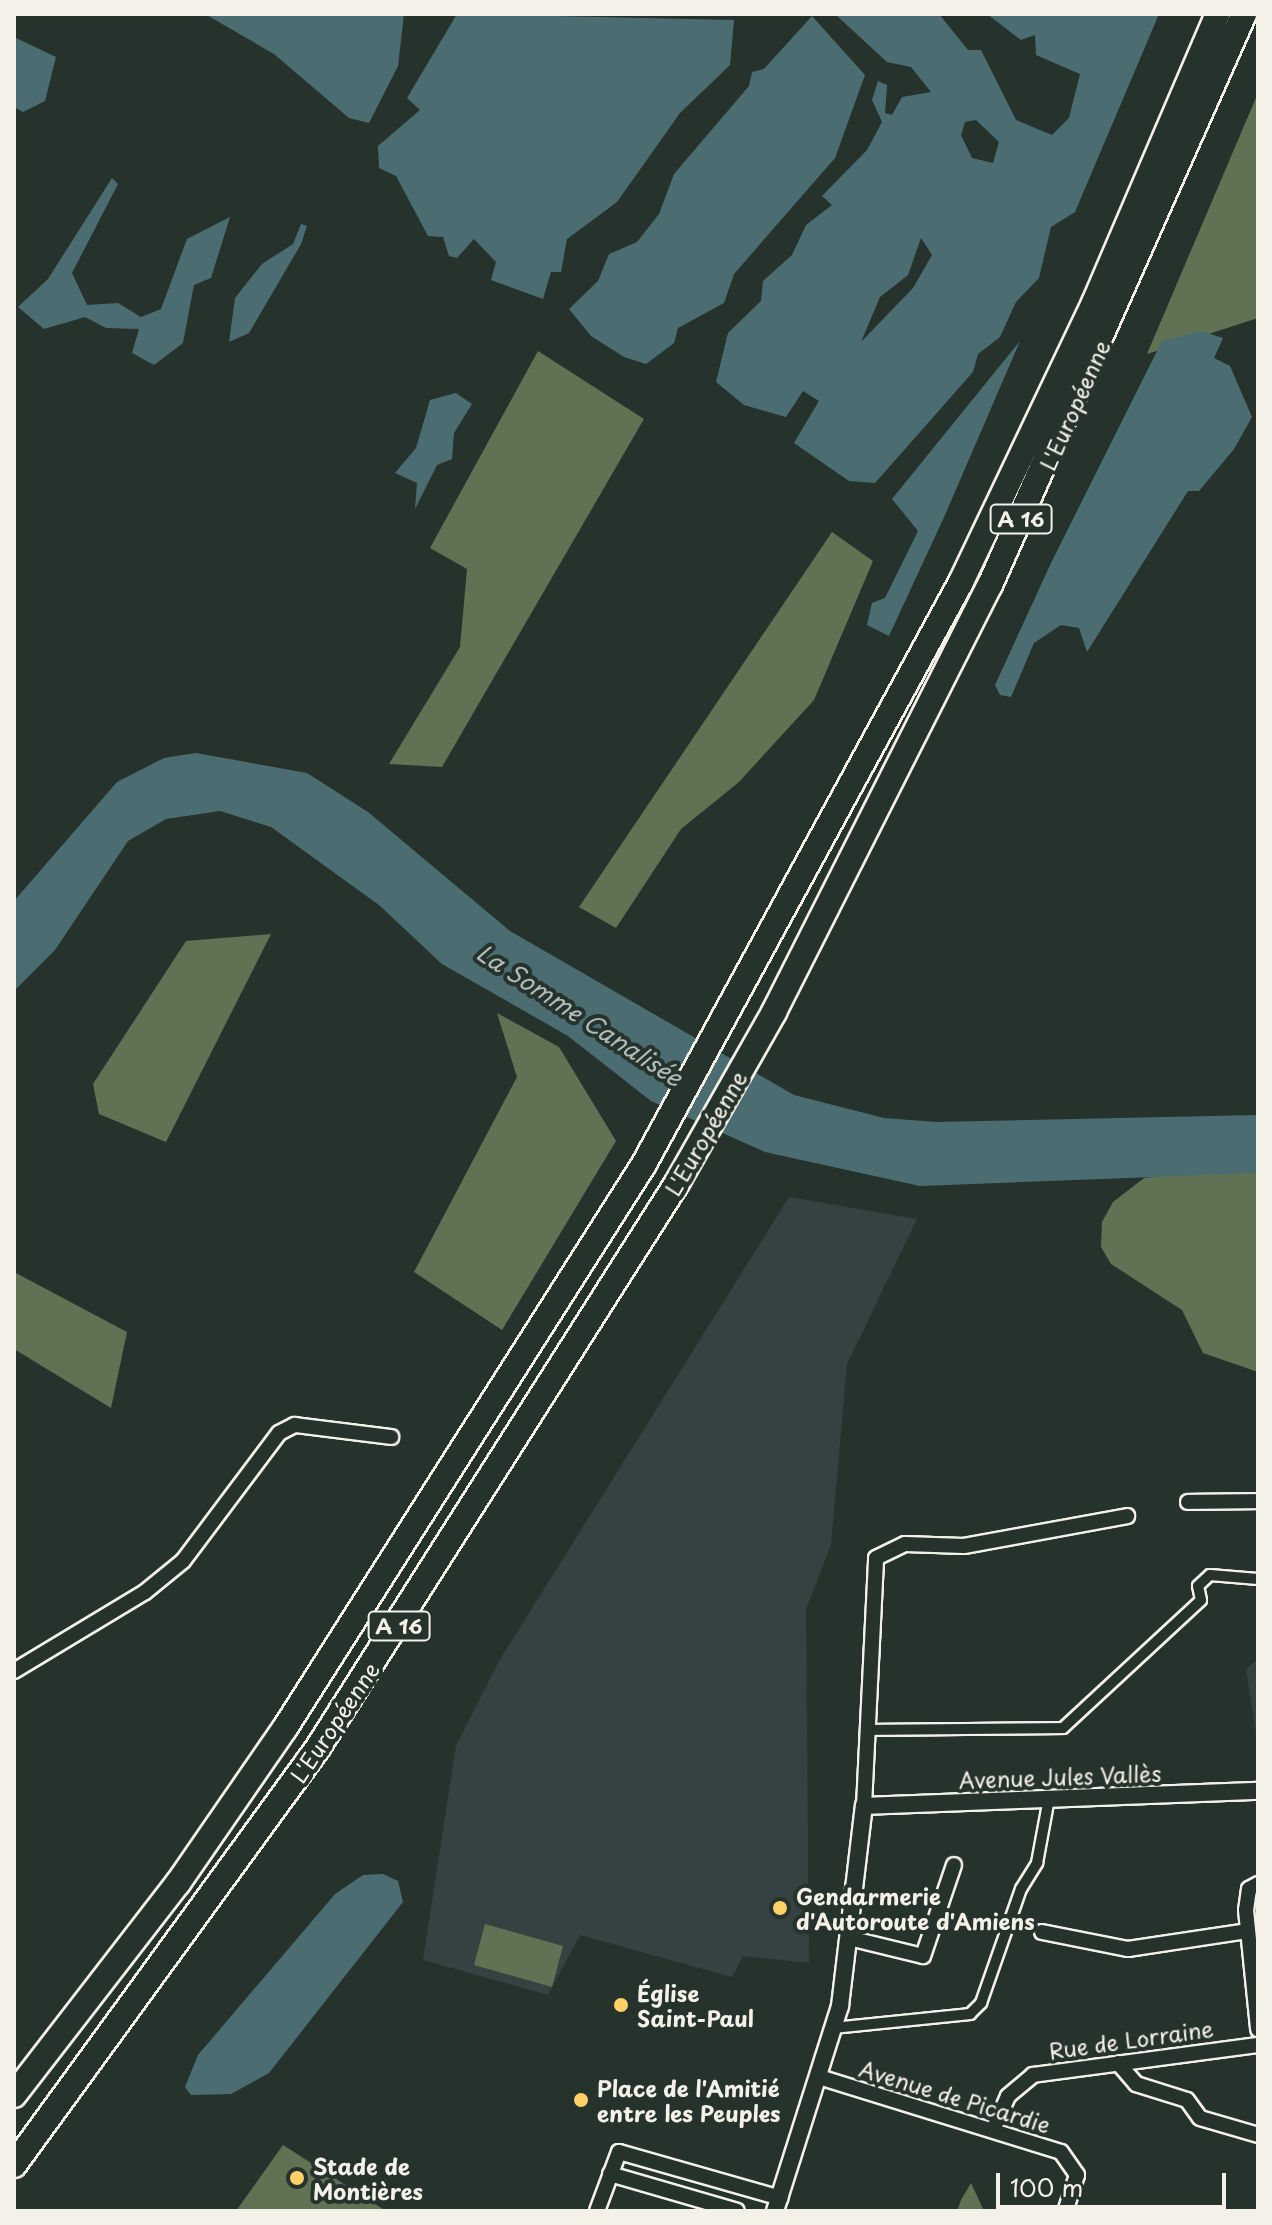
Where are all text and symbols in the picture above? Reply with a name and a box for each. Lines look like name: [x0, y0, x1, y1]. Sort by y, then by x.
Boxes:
street label: L'Européenne: [1034, 336, 1114, 474]
road number: A 16: [989, 503, 1053, 535]
water label: La Somme Canalisée: [471, 937, 689, 1093]
street label: L'Européenne: [659, 1066, 751, 1200]
road number: A 16: [367, 1610, 431, 1642]
street label: L'Européenne: [284, 1657, 384, 1787]
street label: Avenue Jules Vallès: [958, 1759, 1162, 1793]
place label: Gendarmerie d'Autoroute d'Amiens: [796, 1882, 1035, 1934]
marker: Gendarmerie d'Autoroute d'Amiens: [771, 1899, 789, 1917]
place label: Église Saint-Paul: [637, 1979, 754, 2030]
marker: Église Saint-Paul: [612, 1996, 630, 2014]
street label: Rue de Lorraine: [1046, 2014, 1216, 2064]
street label: Avenue de Picardie: [856, 2054, 1054, 2138]
place label: Place de l'Amitié entre les Peuples: [597, 2074, 782, 2126]
marker: Place de l'Amitié entre les Peuples: [572, 2091, 590, 2109]
place label: Stade de Montières: [313, 2152, 423, 2204]
scale bar: [1000, 2157, 1230, 2207]
marker: Stade de Montières: [288, 2169, 306, 2187]
text: 100 m: [1010, 2169, 1083, 2205]

